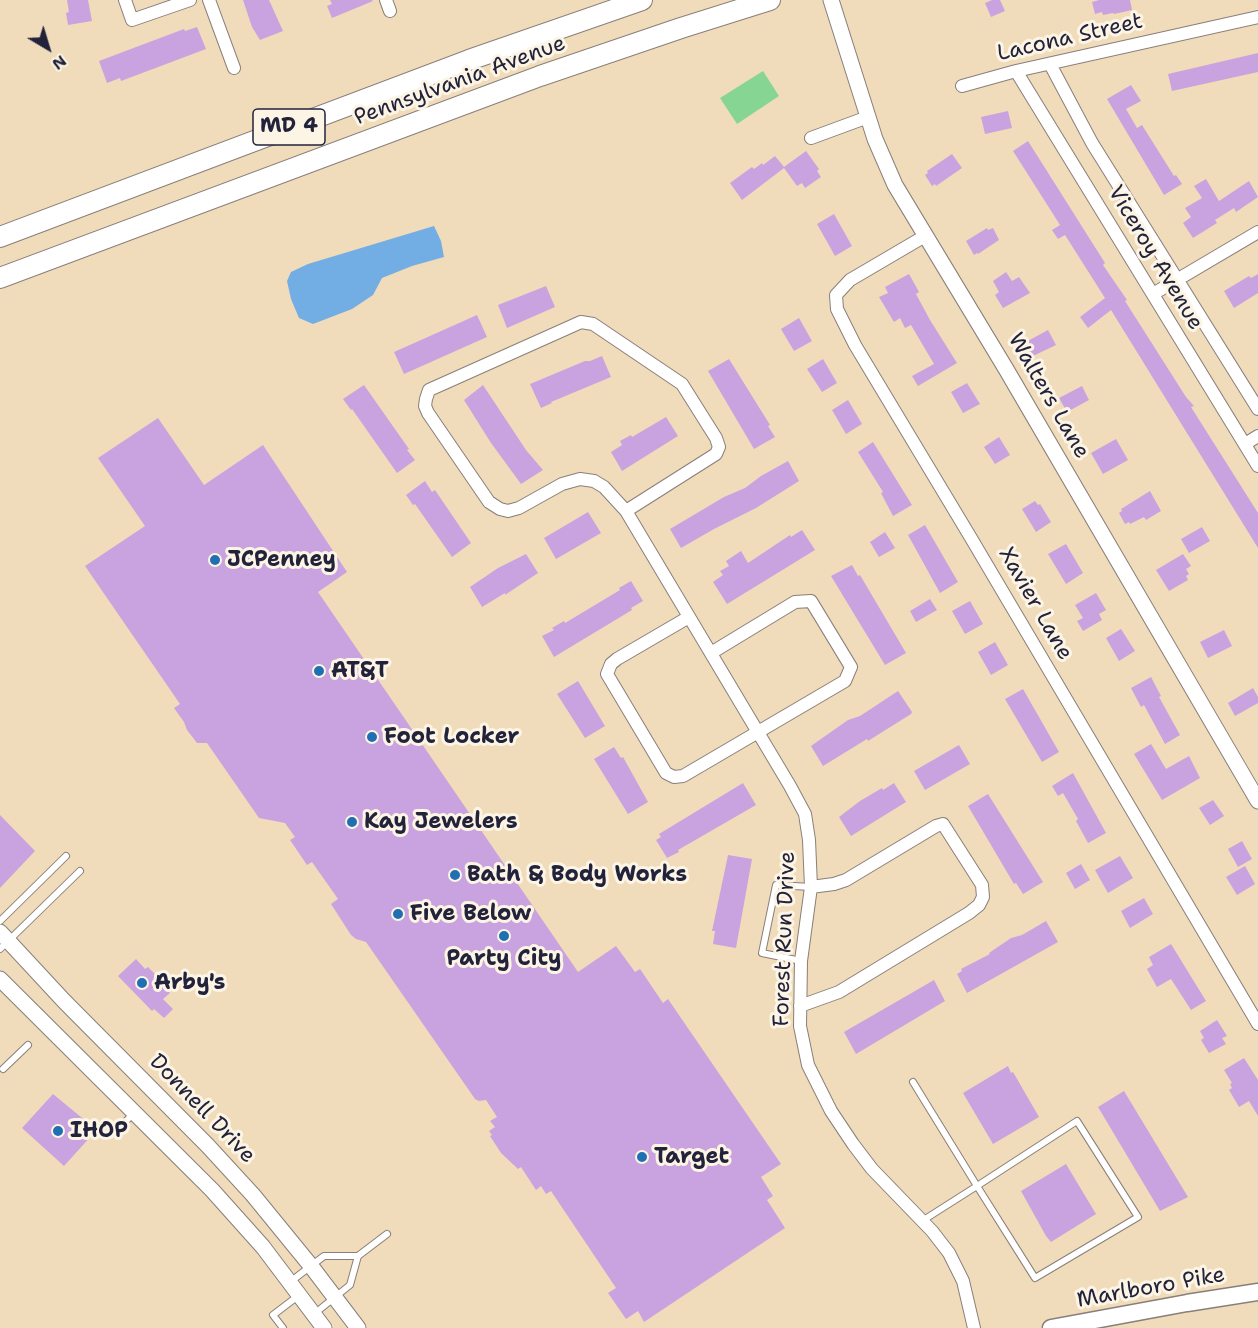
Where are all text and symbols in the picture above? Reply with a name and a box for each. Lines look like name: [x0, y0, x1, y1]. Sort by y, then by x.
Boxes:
street label: Lacona Street: [995, 8, 1145, 68]
north arrow: [18, 18, 78, 78]
street label: Pennsylvania Avenue: [351, 30, 569, 132]
text: N: [48, 50, 71, 75]
road number: MD 4: [253, 109, 325, 145]
street label: Viceroy Avenue: [1102, 181, 1208, 335]
street label: Walters Lane: [1001, 329, 1095, 463]
street label: Xavier Lane: [992, 543, 1078, 665]
place label: JCPenney: [227, 547, 336, 573]
marker: JCPenney: [208, 553, 222, 567]
place label: AT&T: [331, 658, 389, 684]
marker: AT&T: [312, 664, 326, 678]
place label: Foot Locker: [384, 724, 519, 750]
marker: Foot Locker: [365, 730, 379, 744]
place label: Kay Jewelers: [364, 809, 517, 835]
marker: Kay Jewelers: [345, 815, 359, 829]
street label: Forest Run Drive: [769, 851, 801, 1027]
place label: Bath & Body Works: [467, 862, 687, 888]
marker: Bath & Body Works: [448, 868, 462, 882]
place label: Five Below: [410, 901, 531, 927]
marker: Five Below: [391, 907, 405, 921]
marker: Party City: [497, 929, 511, 943]
place label: Party City: [447, 946, 561, 972]
place label: Arby's: [154, 970, 225, 996]
marker: Arby's: [135, 976, 149, 990]
street label: Donnell Drive: [143, 1049, 261, 1169]
place label: IHOP: [70, 1118, 128, 1144]
marker: IHOP: [51, 1124, 65, 1138]
place label: Target: [654, 1144, 729, 1170]
marker: Target: [635, 1150, 649, 1164]
street label: Marlboro Pike: [1075, 1262, 1227, 1314]

